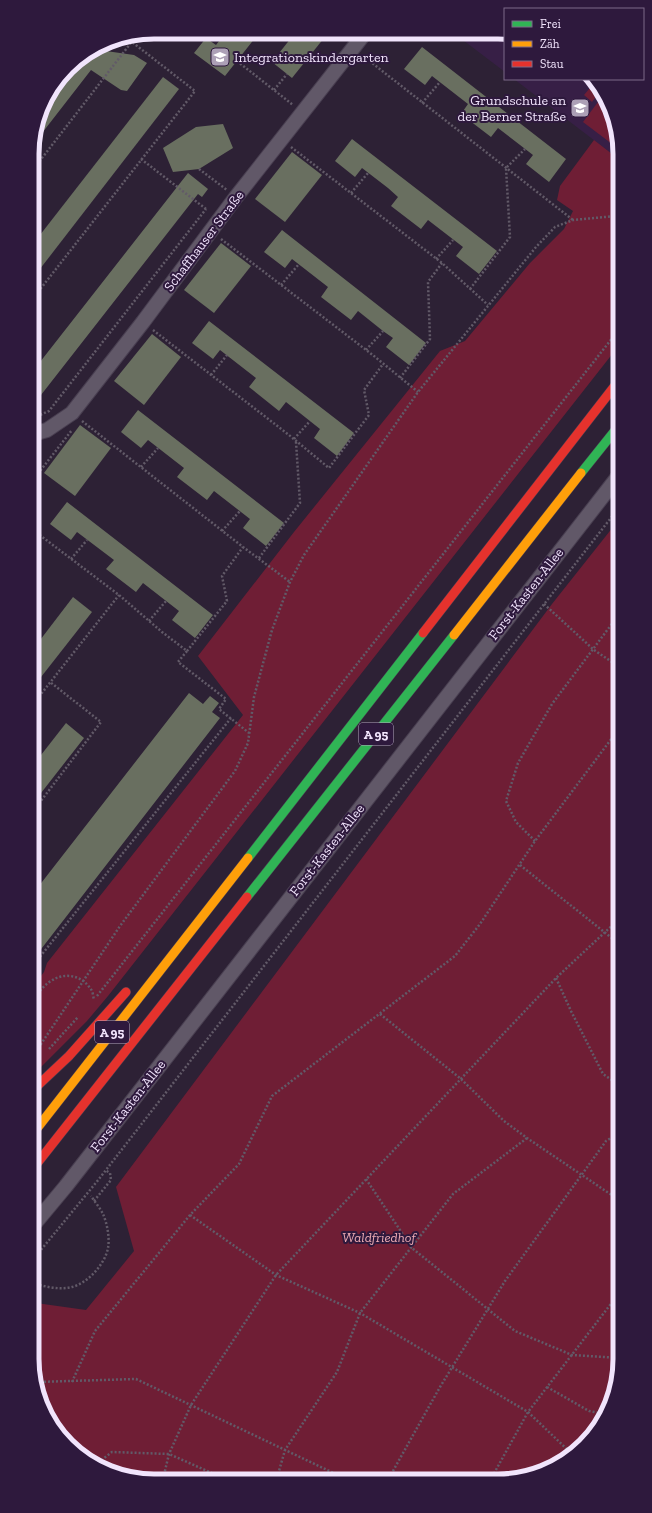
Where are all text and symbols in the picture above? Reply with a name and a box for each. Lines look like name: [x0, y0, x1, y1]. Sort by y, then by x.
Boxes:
legend: [504, 8, 644, 80]
text: Frei: [540, 17, 561, 31]
text: Zäh: [540, 37, 560, 51]
school or university icon: Integrationskindergarten: [209, 46, 231, 68]
place label: Integrationskindergarten: [234, 49, 389, 66]
text: Stau: [540, 57, 564, 71]
place label: Grundschule an der Berner Straße: [458, 92, 566, 125]
school or university icon: Grundschule an der Berner Straße: [569, 97, 591, 119]
street label: Schaffhauser Straße: [160, 187, 248, 295]
street label: Forst-Kasten-Allee: [485, 544, 567, 643]
road number: A 95: [359, 723, 393, 745]
street label: Forst-Kasten-Allee: [286, 800, 368, 899]
road number: A 95: [95, 1021, 129, 1043]
street label: Forst-Kasten-Allee: [87, 1056, 169, 1155]
park label: Waldfriedhof: [342, 1229, 418, 1246]

